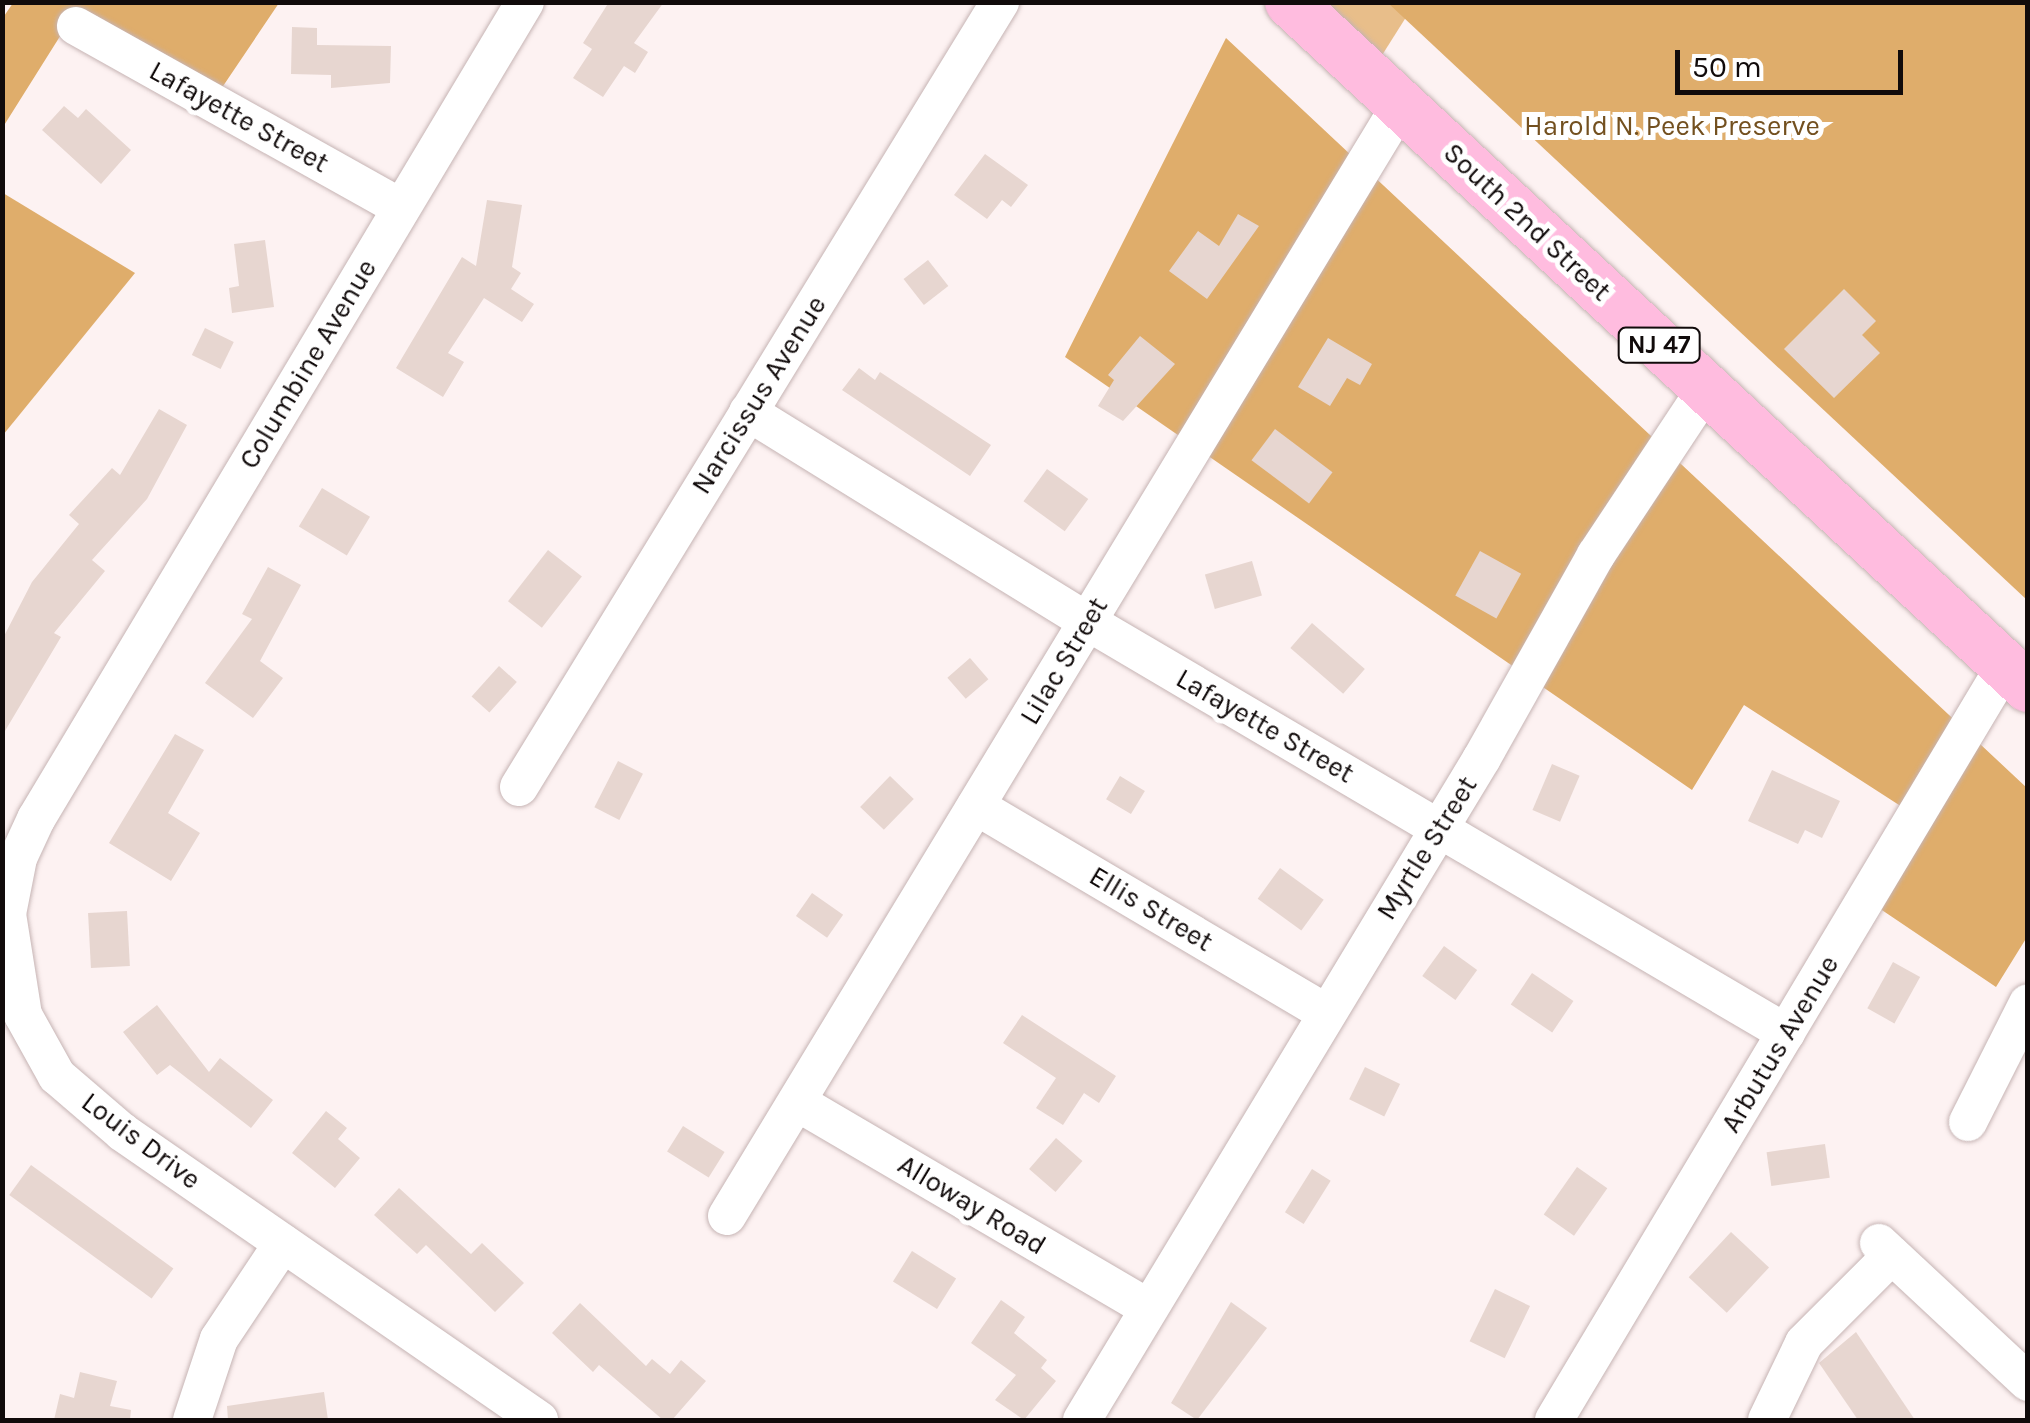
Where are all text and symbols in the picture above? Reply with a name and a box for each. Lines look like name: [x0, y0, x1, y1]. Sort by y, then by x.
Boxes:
scale bar: [1680, 30, 1908, 92]
text: 50 m: [1692, 49, 1762, 85]
street label: Lafayette Street: [143, 54, 335, 180]
park label: Harold N. Peek Preserve: [1524, 109, 1820, 143]
street label: South 2nd Street: [1436, 136, 1618, 308]
street label: Columbine Avenue: [232, 253, 384, 475]
street label: Narcissus Avenue: [685, 290, 833, 500]
road number: NJ 47: [1616, 325, 1702, 365]
street label: Lilac Street: [1013, 591, 1115, 731]
street label: Lafayette Street: [1170, 661, 1360, 791]
street label: Myrtle Street: [1370, 770, 1484, 926]
street label: Ellis Street: [1083, 859, 1219, 959]
street label: Arbutus Avenue: [1714, 949, 1846, 1139]
street label: Louis Drive: [75, 1085, 207, 1197]
street label: Alloway Road: [892, 1148, 1052, 1262]

